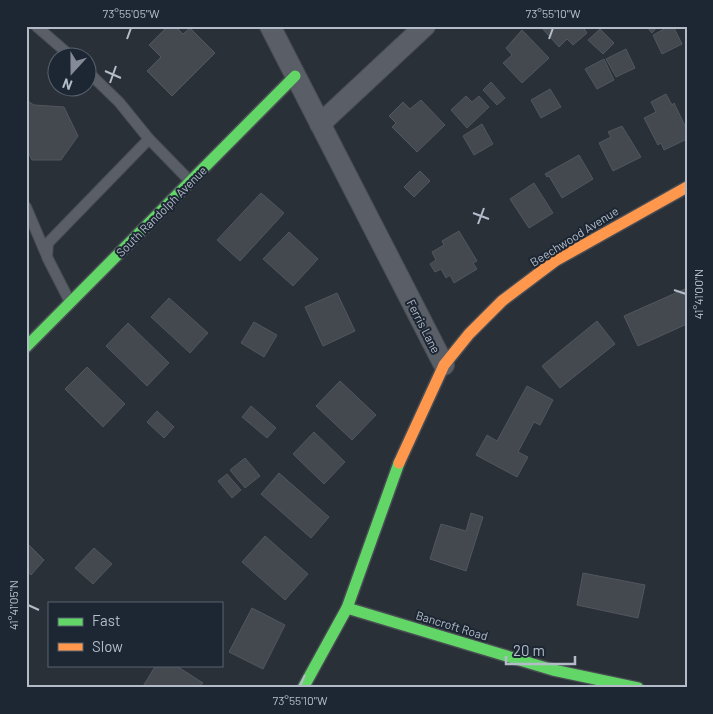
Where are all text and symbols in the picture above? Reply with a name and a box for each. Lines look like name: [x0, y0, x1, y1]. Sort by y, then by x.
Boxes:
text: 73°55'05"W: [103, 6, 160, 20]
text: 73°55'10"W: [525, 6, 581, 20]
north arrow: [48, 48, 98, 98]
text: N: [60, 75, 75, 94]
street label: South Randolph Avenue: [113, 163, 209, 259]
street label: Beechwood Avenue: [527, 203, 621, 269]
text: 41°41'00"N: [691, 269, 705, 319]
street label: Ferris Lane: [404, 297, 444, 355]
text: 41°41'05"N: [6, 580, 20, 630]
legend: [48, 602, 222, 666]
street label: Bancroft Road: [414, 607, 490, 643]
text: Fast: [92, 611, 120, 629]
scale bar: [506, 634, 574, 666]
text: Slow: [92, 637, 123, 655]
text: 20 m: [513, 641, 545, 659]
text: 73°55'10"W: [272, 693, 328, 707]

